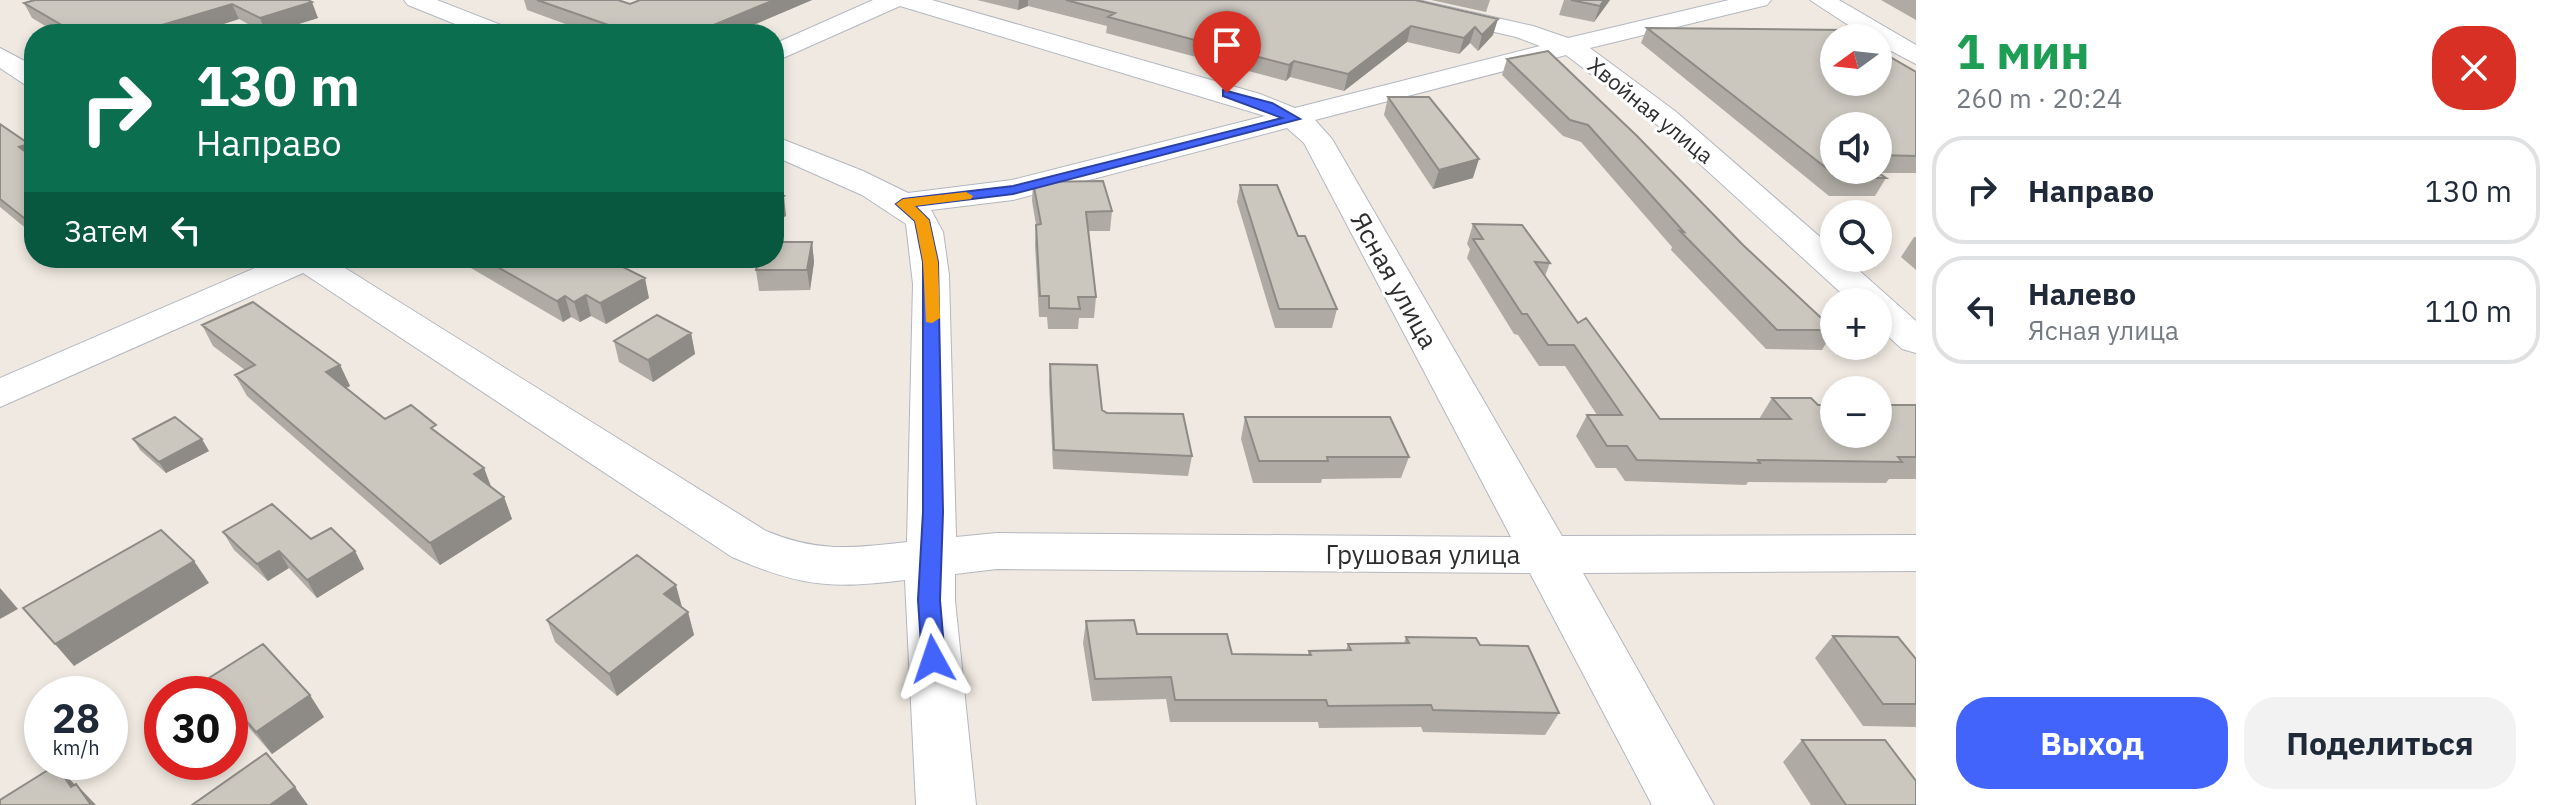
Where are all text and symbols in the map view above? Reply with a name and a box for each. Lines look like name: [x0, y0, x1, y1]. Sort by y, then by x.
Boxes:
pin: [1193, 11, 1261, 93]
text: 1 мин: [1956, 20, 2090, 82]
icon: arrive: [1205, 23, 1249, 67]
north arrow: [1820, 24, 1892, 96]
map controls: [1820, 24, 1892, 448]
button: close: [2432, 26, 2516, 110]
text: 130 m: [196, 49, 360, 121]
street label: Хвойная улица: [1582, 50, 1720, 170]
icon: right: [64, 56, 168, 160]
text: 260 m · 20:24: [1956, 81, 2122, 115]
button: sound: [1820, 112, 1892, 184]
text: Направо: [196, 119, 342, 166]
icon: right: [1960, 168, 2004, 212]
text: Направо: [2028, 171, 2154, 210]
text: 130 m: [2425, 171, 2512, 210]
button: search: [1820, 200, 1892, 272]
street label: Ясная улица: [1344, 206, 1447, 354]
icon: left: [164, 208, 208, 252]
text: Затем: [64, 211, 148, 250]
text: Налево: [2028, 274, 2136, 313]
button: +: [1820, 288, 1892, 360]
icon: left: [1960, 288, 2004, 332]
text: 110 m: [2425, 291, 2512, 330]
text: Ясная улица: [2028, 313, 2179, 347]
button: −: [1820, 376, 1892, 448]
street label: Грушовая улица: [1326, 537, 1521, 571]
position arrow: [891, 617, 975, 701]
speed limit sign: 30: [144, 676, 248, 780]
text: 28: [52, 692, 100, 744]
button: Выход: [1956, 697, 2228, 789]
button: Поделиться: [2244, 697, 2516, 789]
text: km/h: [52, 734, 100, 761]

